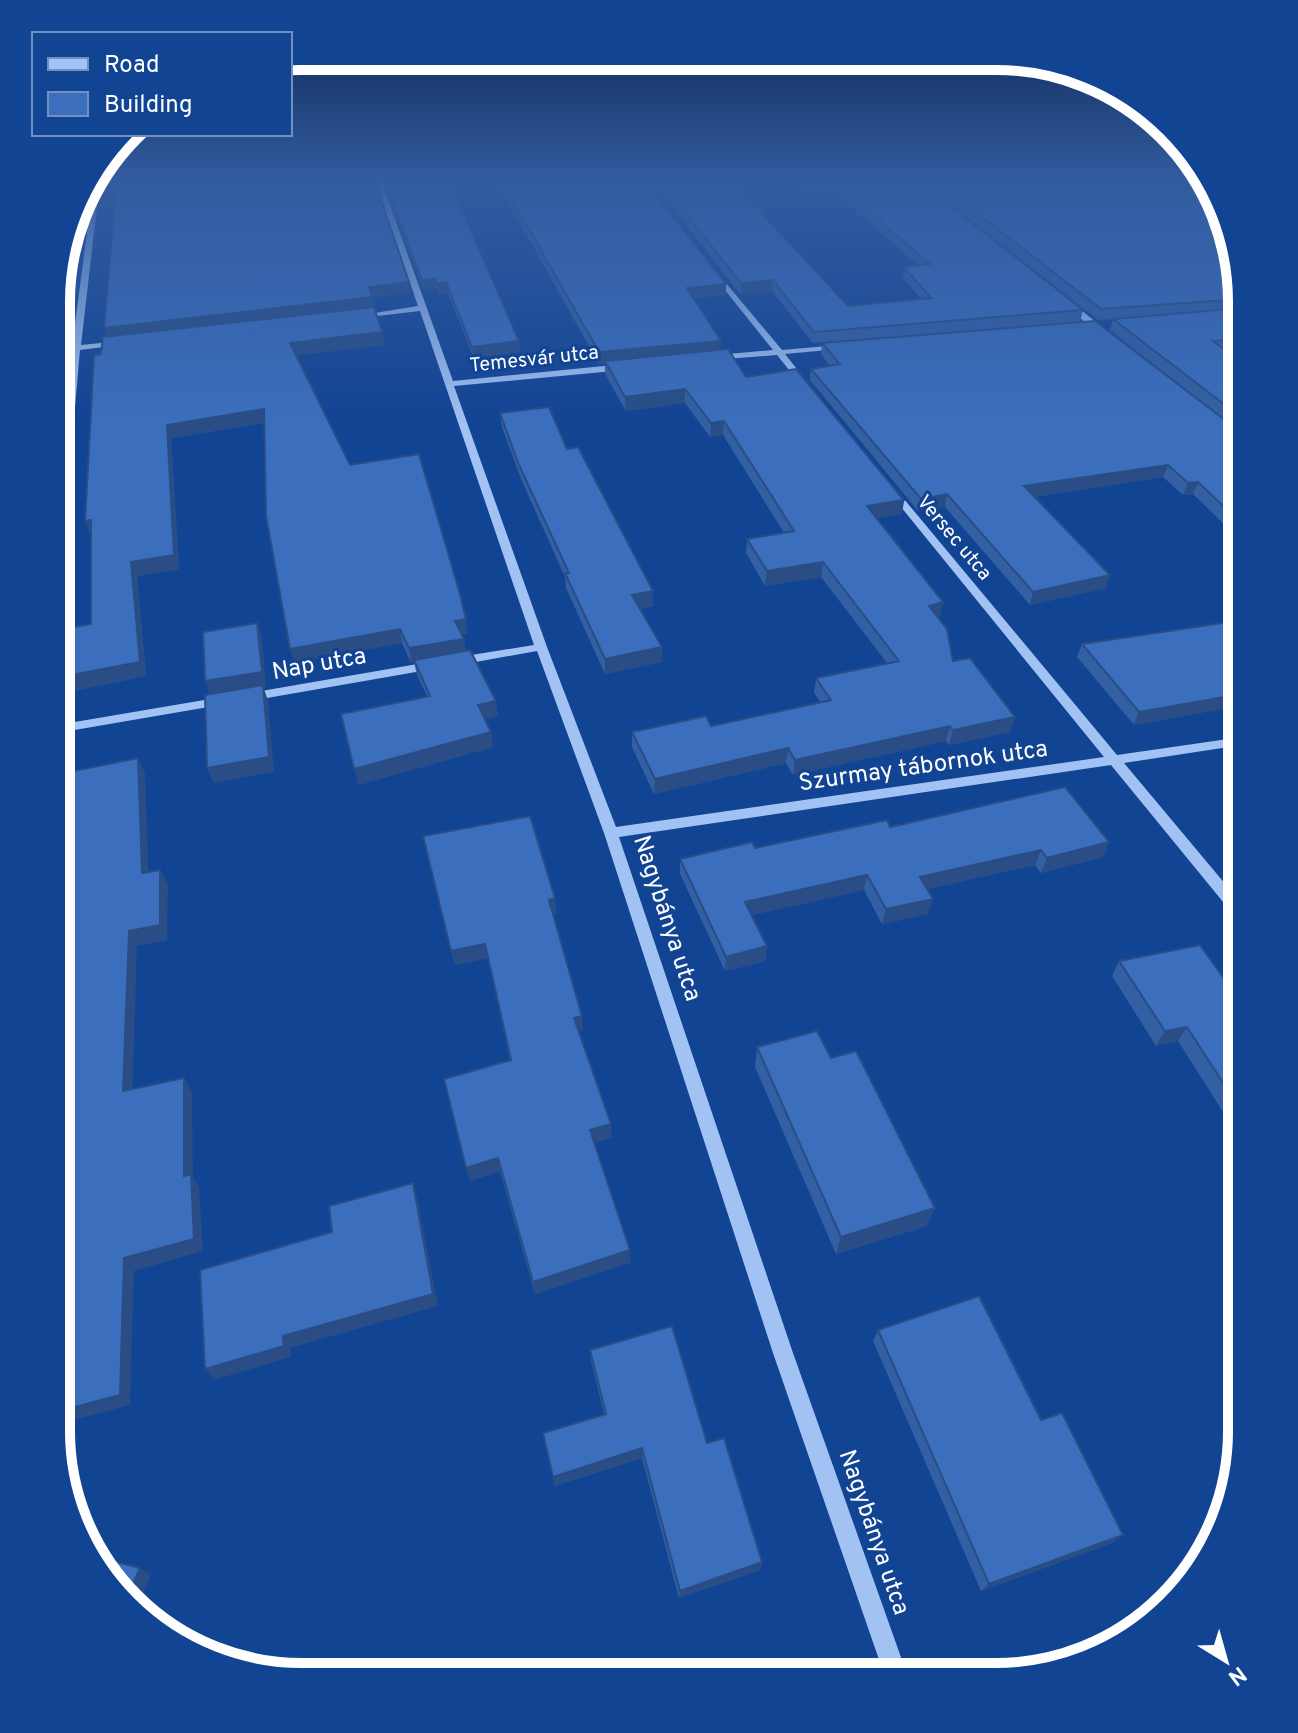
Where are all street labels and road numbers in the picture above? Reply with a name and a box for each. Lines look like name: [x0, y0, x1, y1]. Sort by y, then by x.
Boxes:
street label: Temesvár utca: [468, 340, 600, 380]
street label: Versec utca: [910, 490, 997, 586]
street label: Nap utca: [270, 642, 369, 688]
street label: Szurmay tábornok utca: [797, 735, 1050, 799]
street label: Nagybánya utca: [625, 832, 707, 1005]
street label: Nagybánya utca: [831, 1446, 915, 1619]

